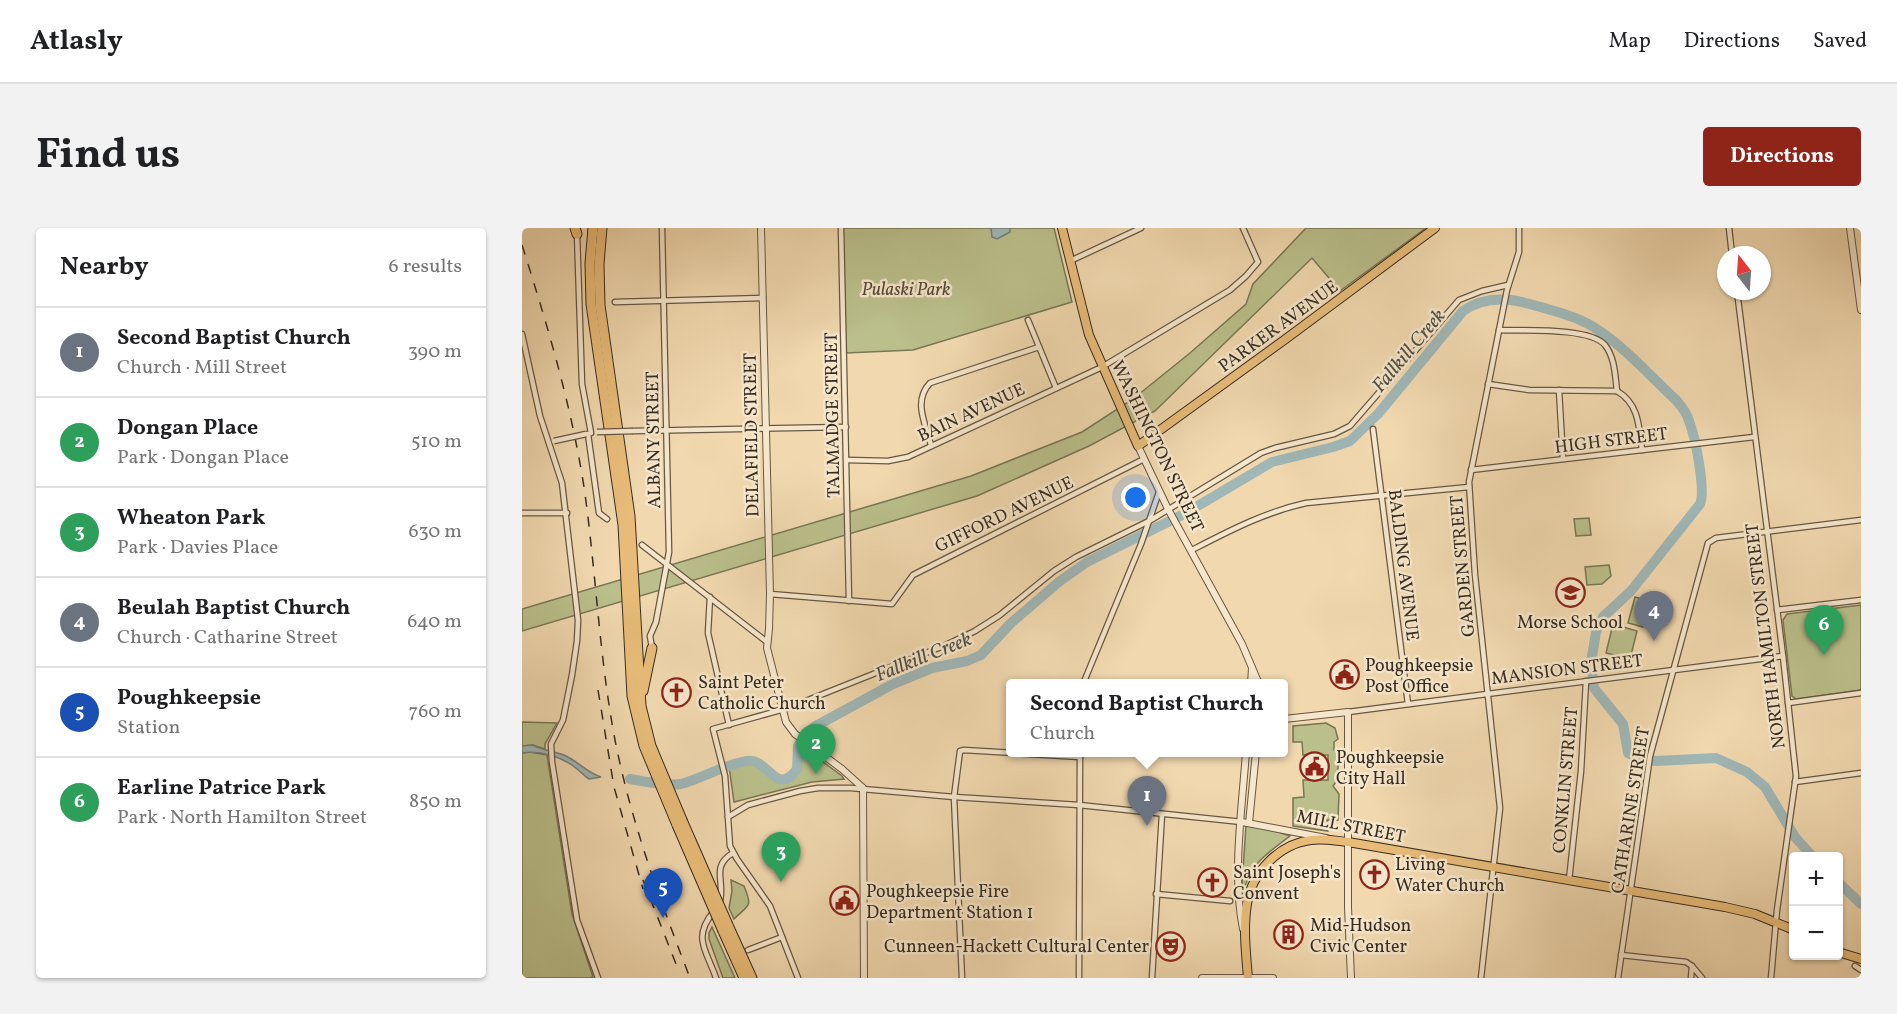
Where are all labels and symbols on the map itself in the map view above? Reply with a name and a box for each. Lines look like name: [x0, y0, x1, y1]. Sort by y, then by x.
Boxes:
north arrow: [1717, 246, 1771, 300]
street label: PARKER AVENUE: [1214, 275, 1344, 379]
park label: Pulaski Park: [862, 278, 950, 303]
water label: Fallkill Creek: [1366, 303, 1453, 399]
street label: TALMADGE STREET: [820, 332, 847, 498]
street label: DELAFIELD STREET: [739, 352, 766, 517]
street label: WASHINGTON STREET: [1104, 356, 1209, 537]
street label: ALBANY STREET: [641, 371, 668, 509]
street label: BAIN AVENUE: [914, 377, 1030, 449]
street label: HIGH STREET: [1553, 422, 1670, 461]
street label: GIFFORD AVENUE: [931, 471, 1078, 560]
your location: [1121, 483, 1150, 512]
street label: BALDING AVENUE: [1381, 488, 1424, 643]
street label: GARDEN STREET: [1445, 494, 1482, 638]
street label: NORTH HAMILTON STREET: [1740, 521, 1793, 750]
school or university icon: Morse School: [1554, 577, 1586, 609]
pin: 4: [1634, 592, 1674, 641]
pin: 6: [1804, 606, 1844, 655]
place label: Morse School: [1517, 611, 1623, 636]
water label: Fallkill Creek: [871, 626, 976, 690]
street label: MANSION STREET: [1490, 649, 1645, 692]
place label: Poughkeepsie Post Office: [1365, 654, 1473, 700]
public building icon: Poughkeepsie Post Office: [1328, 659, 1360, 691]
place label: Saint Peter Catholic Church: [698, 671, 826, 717]
church icon: Saint Peter Catholic Church: [661, 676, 693, 708]
street label: CONKLIN STREET: [1548, 705, 1585, 854]
pin: 2: [796, 724, 836, 774]
street label: CATHARINE STREET: [1606, 724, 1657, 896]
place label: Poughkeepsie City Hall: [1336, 746, 1444, 792]
public building icon: Poughkeepsie City Hall: [1299, 751, 1331, 783]
pin: 1: [1128, 776, 1166, 826]
street label: MILL STREET: [1294, 805, 1408, 850]
pin: 3: [762, 832, 800, 882]
place label: Living Water Church: [1395, 853, 1505, 899]
church icon: Living Water Church: [1358, 858, 1390, 890]
place label: Saint Joseph's Convent: [1233, 861, 1341, 907]
church icon: Saint Joseph's Convent: [1196, 866, 1228, 898]
pin: 5: [644, 868, 682, 918]
place label: Poughkeepsie Fire Department Station 1: [866, 880, 1034, 926]
public building icon: Poughkeepsie Fire Department Station 1: [829, 885, 861, 917]
place label: Mid-Hudson Civic Center: [1310, 914, 1411, 960]
building icon: Mid-Hudson Civic Center: [1273, 919, 1305, 951]
theatre icon: Cunneen-Hackett Cultural Center: [1154, 930, 1186, 962]
place label: Cunneen-Hackett Cultural Center: [884, 935, 1149, 960]

